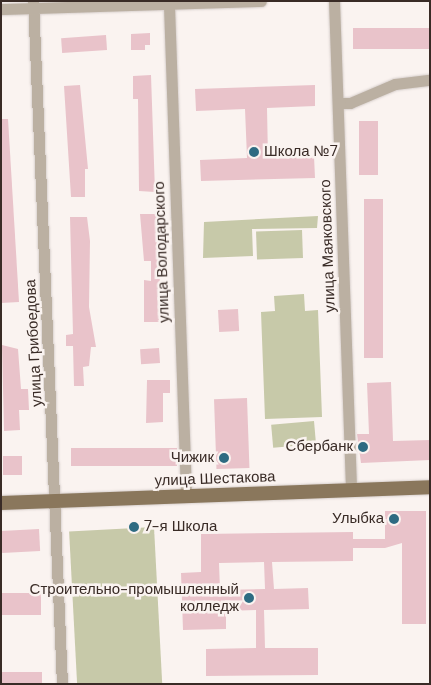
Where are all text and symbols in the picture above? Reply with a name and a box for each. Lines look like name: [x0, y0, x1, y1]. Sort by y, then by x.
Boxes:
place label: Школа №7: [264, 143, 338, 161]
marker: Школа №7: [248, 146, 260, 158]
street label: улица Маяковского: [317, 179, 339, 313]
street label: улица Володарского: [151, 181, 173, 323]
street label: улица Грибоедова: [22, 279, 46, 407]
place label: Сбербанк: [286, 438, 353, 456]
marker: Сбербанк: [357, 441, 369, 453]
place label: Чижик: [171, 449, 214, 467]
marker: Чижик: [218, 452, 230, 464]
street label: улица Шестакова: [154, 468, 276, 490]
place label: Улыбка: [332, 510, 384, 528]
marker: Улыбка: [388, 513, 400, 525]
place label: 7-я Школа: [144, 518, 217, 536]
marker: 7-я Школа: [128, 521, 140, 533]
place label: Строительно-промышленный колледж: [30, 580, 239, 615]
marker: Строительно-промышленный колледж: [243, 592, 255, 604]

